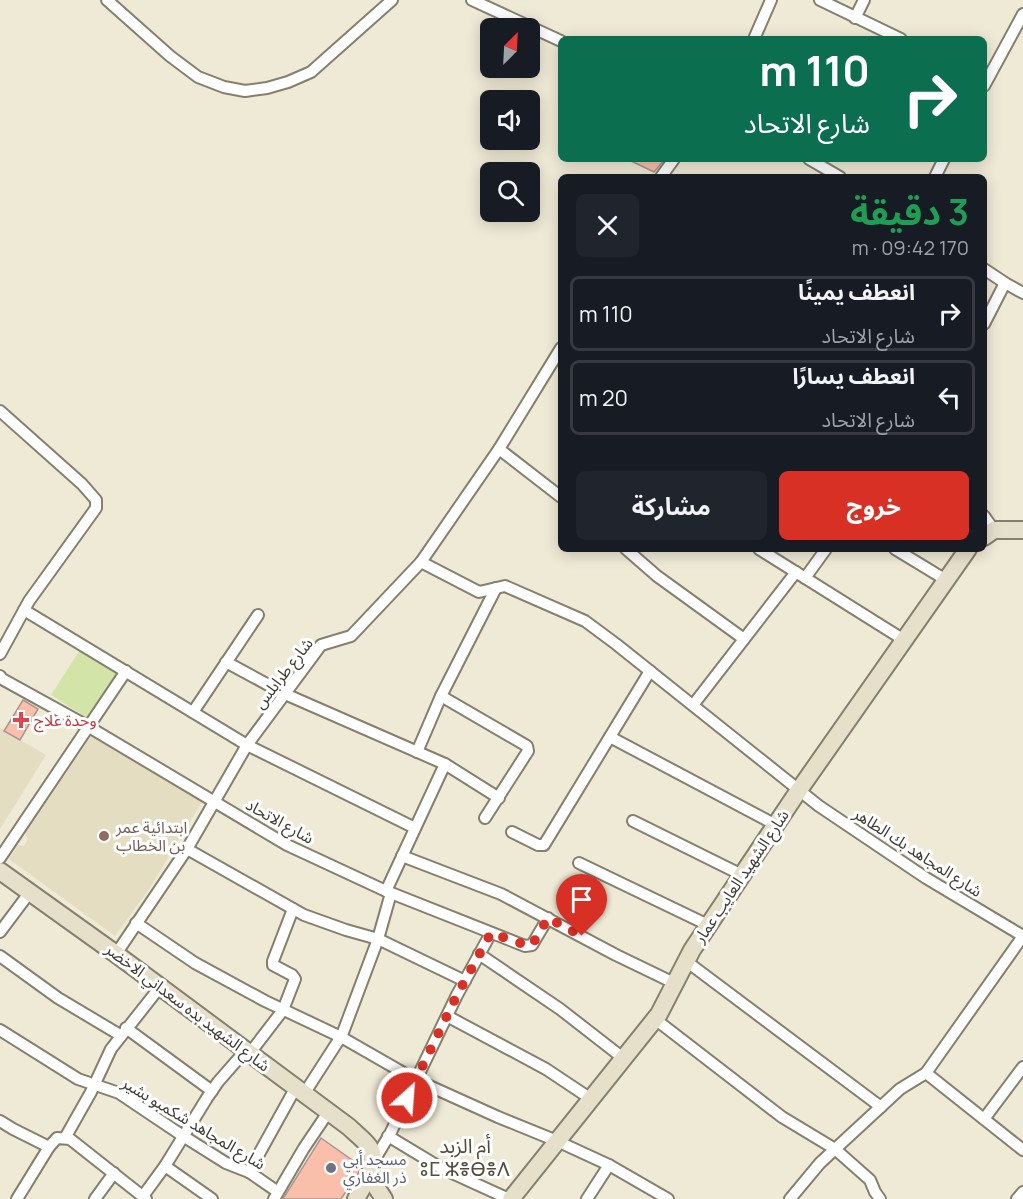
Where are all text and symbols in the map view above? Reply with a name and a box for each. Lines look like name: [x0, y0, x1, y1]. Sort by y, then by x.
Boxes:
north arrow: [480, 18, 540, 78]
map controls: [480, 18, 540, 222]
text: 110 m: [759, 41, 870, 99]
icon: right: [891, 60, 969, 138]
button: sound: [480, 90, 540, 150]
text: شارع الاتحاد: [744, 104, 870, 141]
button: search: [480, 162, 540, 222]
text: 3 دقيقة: [850, 187, 969, 236]
button: close: [576, 194, 639, 257]
text: 170 m · 09:42: [852, 234, 969, 261]
text: انعطف يمينًا: [798, 277, 915, 307]
icon: right: [933, 297, 966, 330]
text: 110 m: [579, 299, 633, 329]
text: شارع الاتحاد: [822, 322, 915, 349]
text: انعطف يسارًا: [792, 361, 915, 391]
icon: left: [933, 381, 966, 414]
text: 20 m: [579, 383, 628, 413]
text: شارع الاتحاد: [822, 406, 915, 433]
button: مشاركة: [576, 471, 767, 540]
button: خروج: [779, 471, 969, 540]
street label: شارع طرابلس: [248, 633, 319, 714]
place label: وحدة علاج: [34, 709, 97, 733]
marker: وحدة علاج: [12, 711, 30, 729]
street label: شارع الاتحاد: [241, 793, 318, 850]
street label: شارع المجاهد بك الطاهر: [848, 802, 987, 904]
street label: شارع الشهيد العايب عمار: [688, 805, 795, 949]
place label: ابتدائية عمر بن الخطاب: [115, 816, 187, 856]
marker: ابتدائية عمر بن الخطاب: [97, 829, 111, 843]
pin: [556, 874, 607, 936]
icon: arrive: [565, 883, 598, 916]
street label: شارع الشهيد بده سعداني الاخضر: [99, 937, 275, 1078]
position arrow: [375, 1066, 439, 1130]
street label: شارع المجاهد شكمبو بشير: [116, 1071, 270, 1176]
district label: أم الزبد ⵓⵎ ⵣⴻⴱⴻⴷ: [420, 1132, 510, 1182]
place label: مسجد أبي ذر الغفاري: [343, 1148, 407, 1190]
marker: مسجد أبي ذر الغفاري: [324, 1161, 338, 1175]

